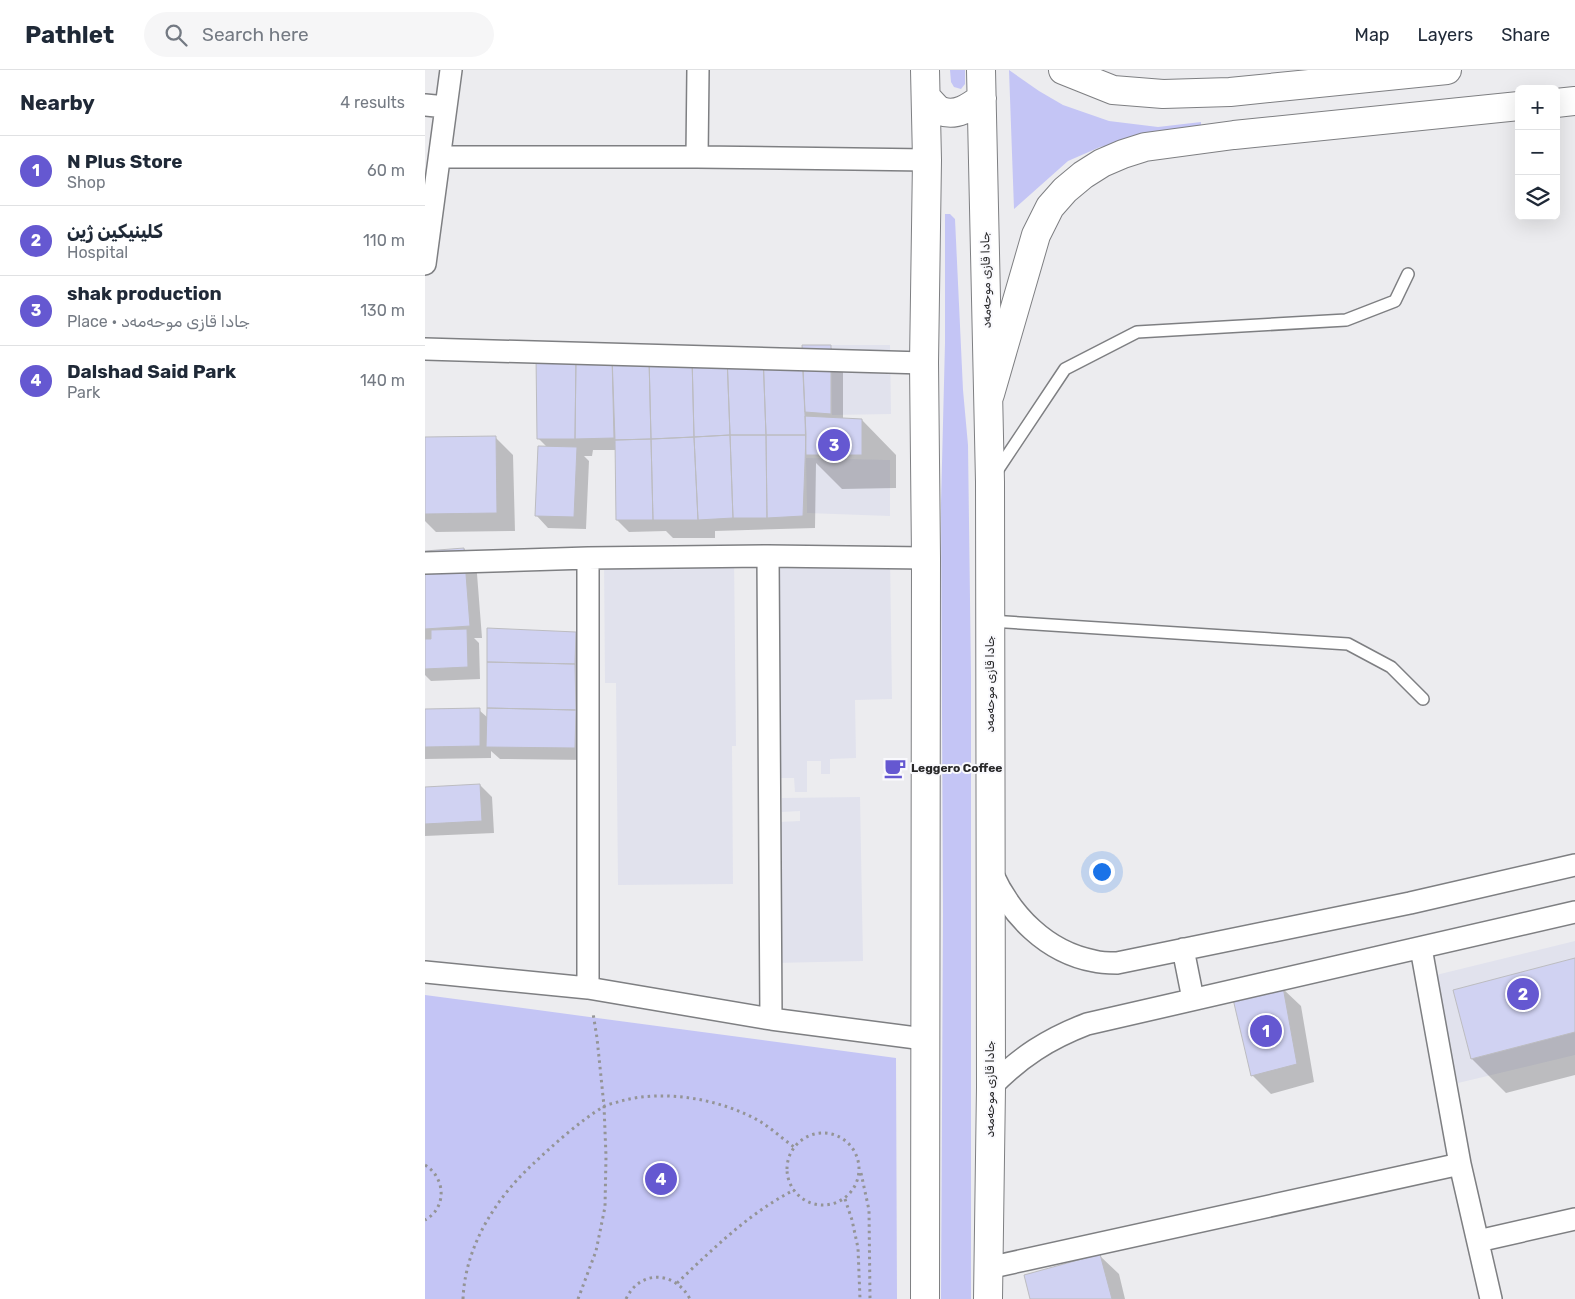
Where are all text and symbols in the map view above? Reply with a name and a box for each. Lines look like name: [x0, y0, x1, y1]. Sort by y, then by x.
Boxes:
search box: [144, 12, 494, 57]
text: Pathlet: [25, 21, 114, 49]
icon: search: [162, 21, 190, 49]
text: Search here: [202, 23, 309, 46]
text: Map: [1355, 24, 1390, 46]
text: Layers: [1418, 24, 1473, 46]
text: Share: [1501, 24, 1550, 46]
map controls: [1515, 85, 1560, 220]
button: +: [1515, 85, 1560, 130]
text: Nearby: [20, 90, 95, 115]
text: 4 results: [340, 93, 405, 112]
button: −: [1515, 130, 1560, 175]
text: N Plus Store: [67, 150, 183, 173]
text: 1: [32, 161, 40, 180]
text: 60 m: [367, 161, 405, 180]
text: Shop: [67, 173, 105, 192]
button: layers: [1515, 175, 1560, 220]
text: كلينيكين ژين: [67, 220, 163, 243]
text: 2: [31, 231, 41, 250]
text: 110 m: [363, 231, 405, 250]
street label: جادا قازی موحەمەد: [978, 231, 995, 329]
text: Hospital: [67, 243, 128, 262]
text: shak production: [67, 282, 222, 305]
text: 3: [31, 301, 41, 320]
text: 130 m: [360, 301, 405, 320]
text: Place · جادا قازی موحەمەد: [67, 312, 250, 331]
text: Dalshad Said Park: [67, 360, 236, 383]
text: 4: [31, 371, 41, 390]
text: 140 m: [360, 371, 405, 390]
text: Park: [67, 383, 100, 402]
pin: 3: [818, 426, 850, 464]
street label: جادا قازی موحەمەد: [983, 636, 998, 732]
cafe icon: Leggero Coffee: [882, 755, 908, 781]
place label: Leggero Coffee: [911, 761, 1002, 775]
your location: [1089, 859, 1115, 885]
pin: 2: [1507, 975, 1539, 1013]
pin: 1: [1250, 1012, 1282, 1050]
street label: جادا قازی موحەمەد: [983, 1041, 998, 1137]
pin: 4: [645, 1160, 677, 1198]

